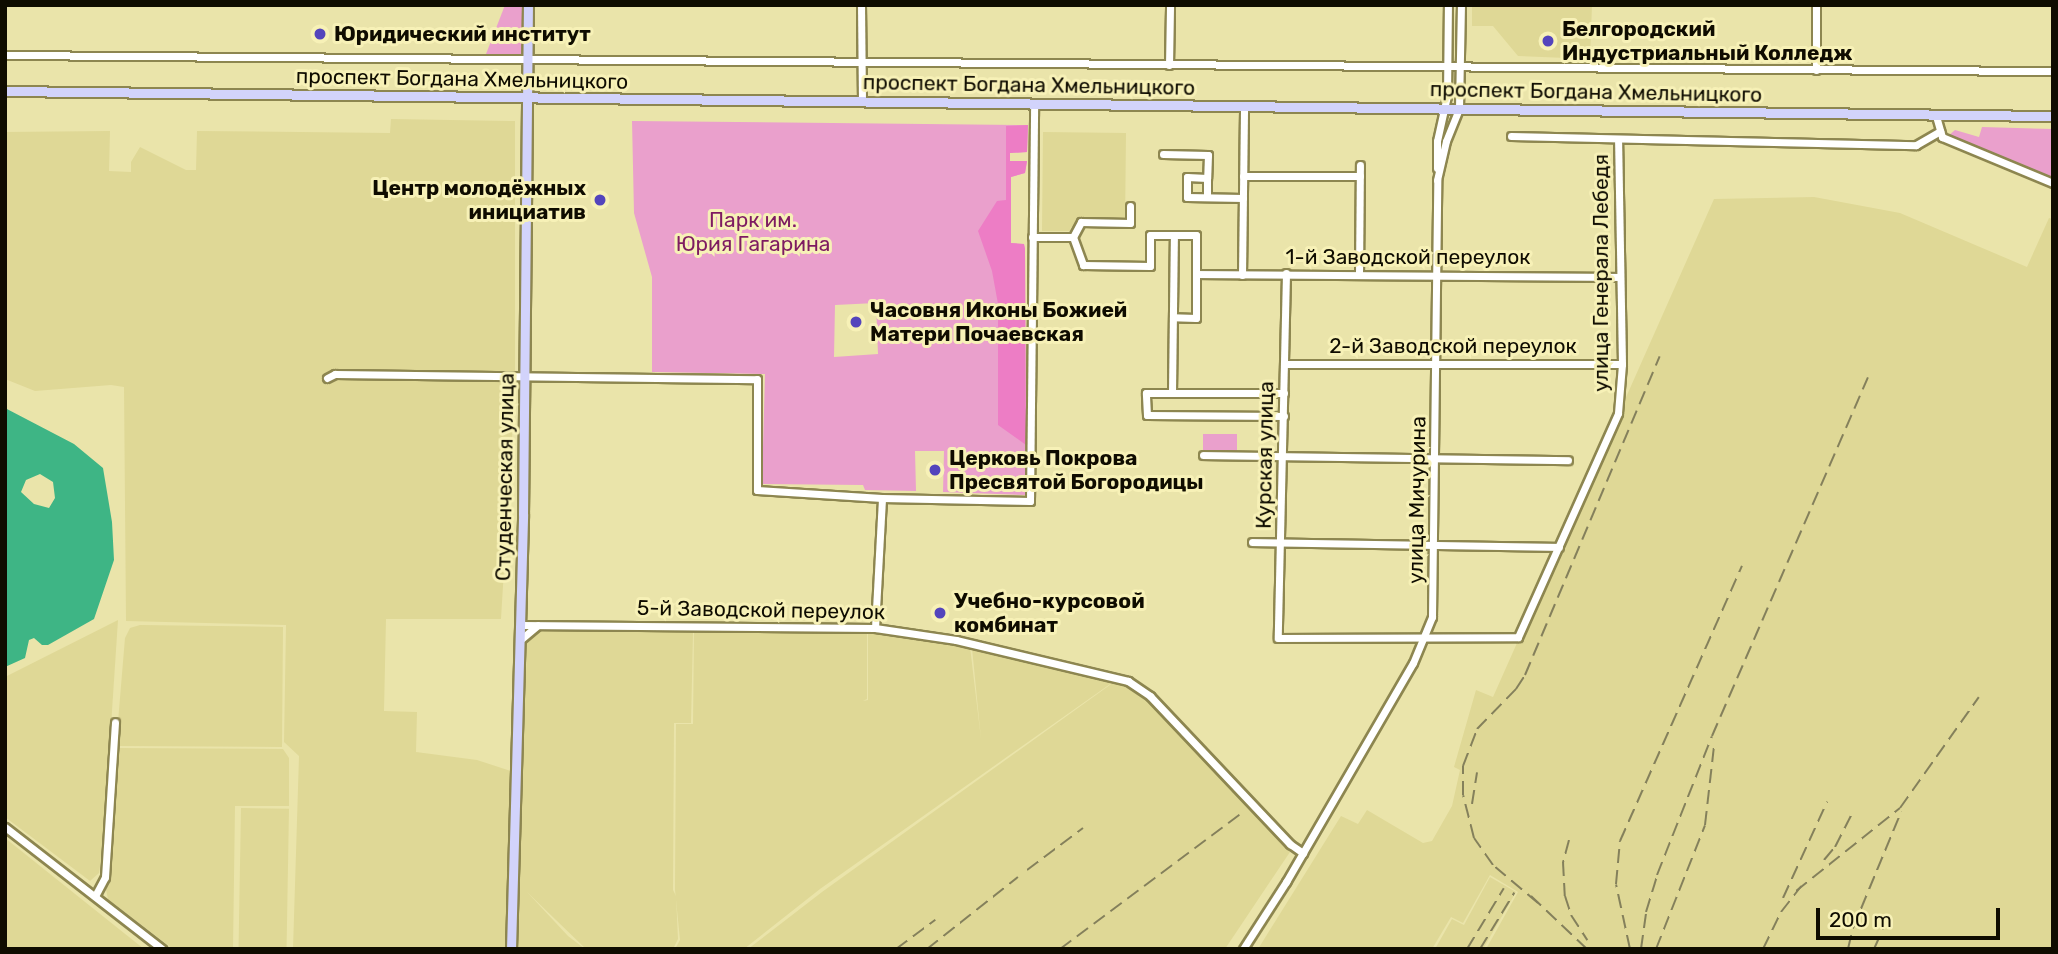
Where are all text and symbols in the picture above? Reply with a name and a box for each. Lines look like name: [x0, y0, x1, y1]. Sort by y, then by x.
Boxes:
place label: Белгородский Индустриальный Колледж: [1562, 16, 1852, 66]
place label: Юридический институт: [334, 21, 591, 47]
marker: Юридический институт: [312, 26, 328, 42]
marker: Белгородский Индустриальный Колледж: [1540, 33, 1556, 49]
street label: проспект Богдана Хмельницкого: [296, 64, 628, 94]
street label: проспект Богдана Хмельницкого: [863, 70, 1195, 100]
street label: проспект Богдана Хмельницкого: [1430, 77, 1762, 107]
street label: улица Генерала Лебедя: [1588, 154, 1614, 392]
place label: Центр молодёжных инициатив: [372, 175, 586, 225]
marker: Центр молодёжных инициатив: [592, 192, 608, 208]
park label: Парк им. Юрия Гагарина: [676, 207, 830, 257]
street label: 1-й Заводской переулок: [1286, 244, 1530, 270]
place label: Часовня Иконы Божией Матери Почаевская: [870, 297, 1127, 347]
marker: Часовня Иконы Божией Матери Почаевская: [848, 314, 864, 330]
street label: 2-й Заводской переулок: [1329, 333, 1577, 359]
street label: Студенческая улица: [491, 373, 519, 581]
street label: Курская улица: [1251, 381, 1279, 529]
street label: улица Мичурина: [1403, 416, 1431, 584]
place label: Церковь Покрова Пресвятой Богородицы: [949, 445, 1204, 495]
marker: Церковь Покрова Пресвятой Богородицы: [927, 462, 943, 478]
place label: Учебно-курсовой комбинат: [954, 588, 1145, 638]
street label: 5-й Заводской переулок: [637, 595, 885, 625]
marker: Учебно-курсовой комбинат: [932, 605, 948, 621]
scale bar: [1820, 894, 2004, 938]
text: 200 m: [1829, 907, 1892, 932]

